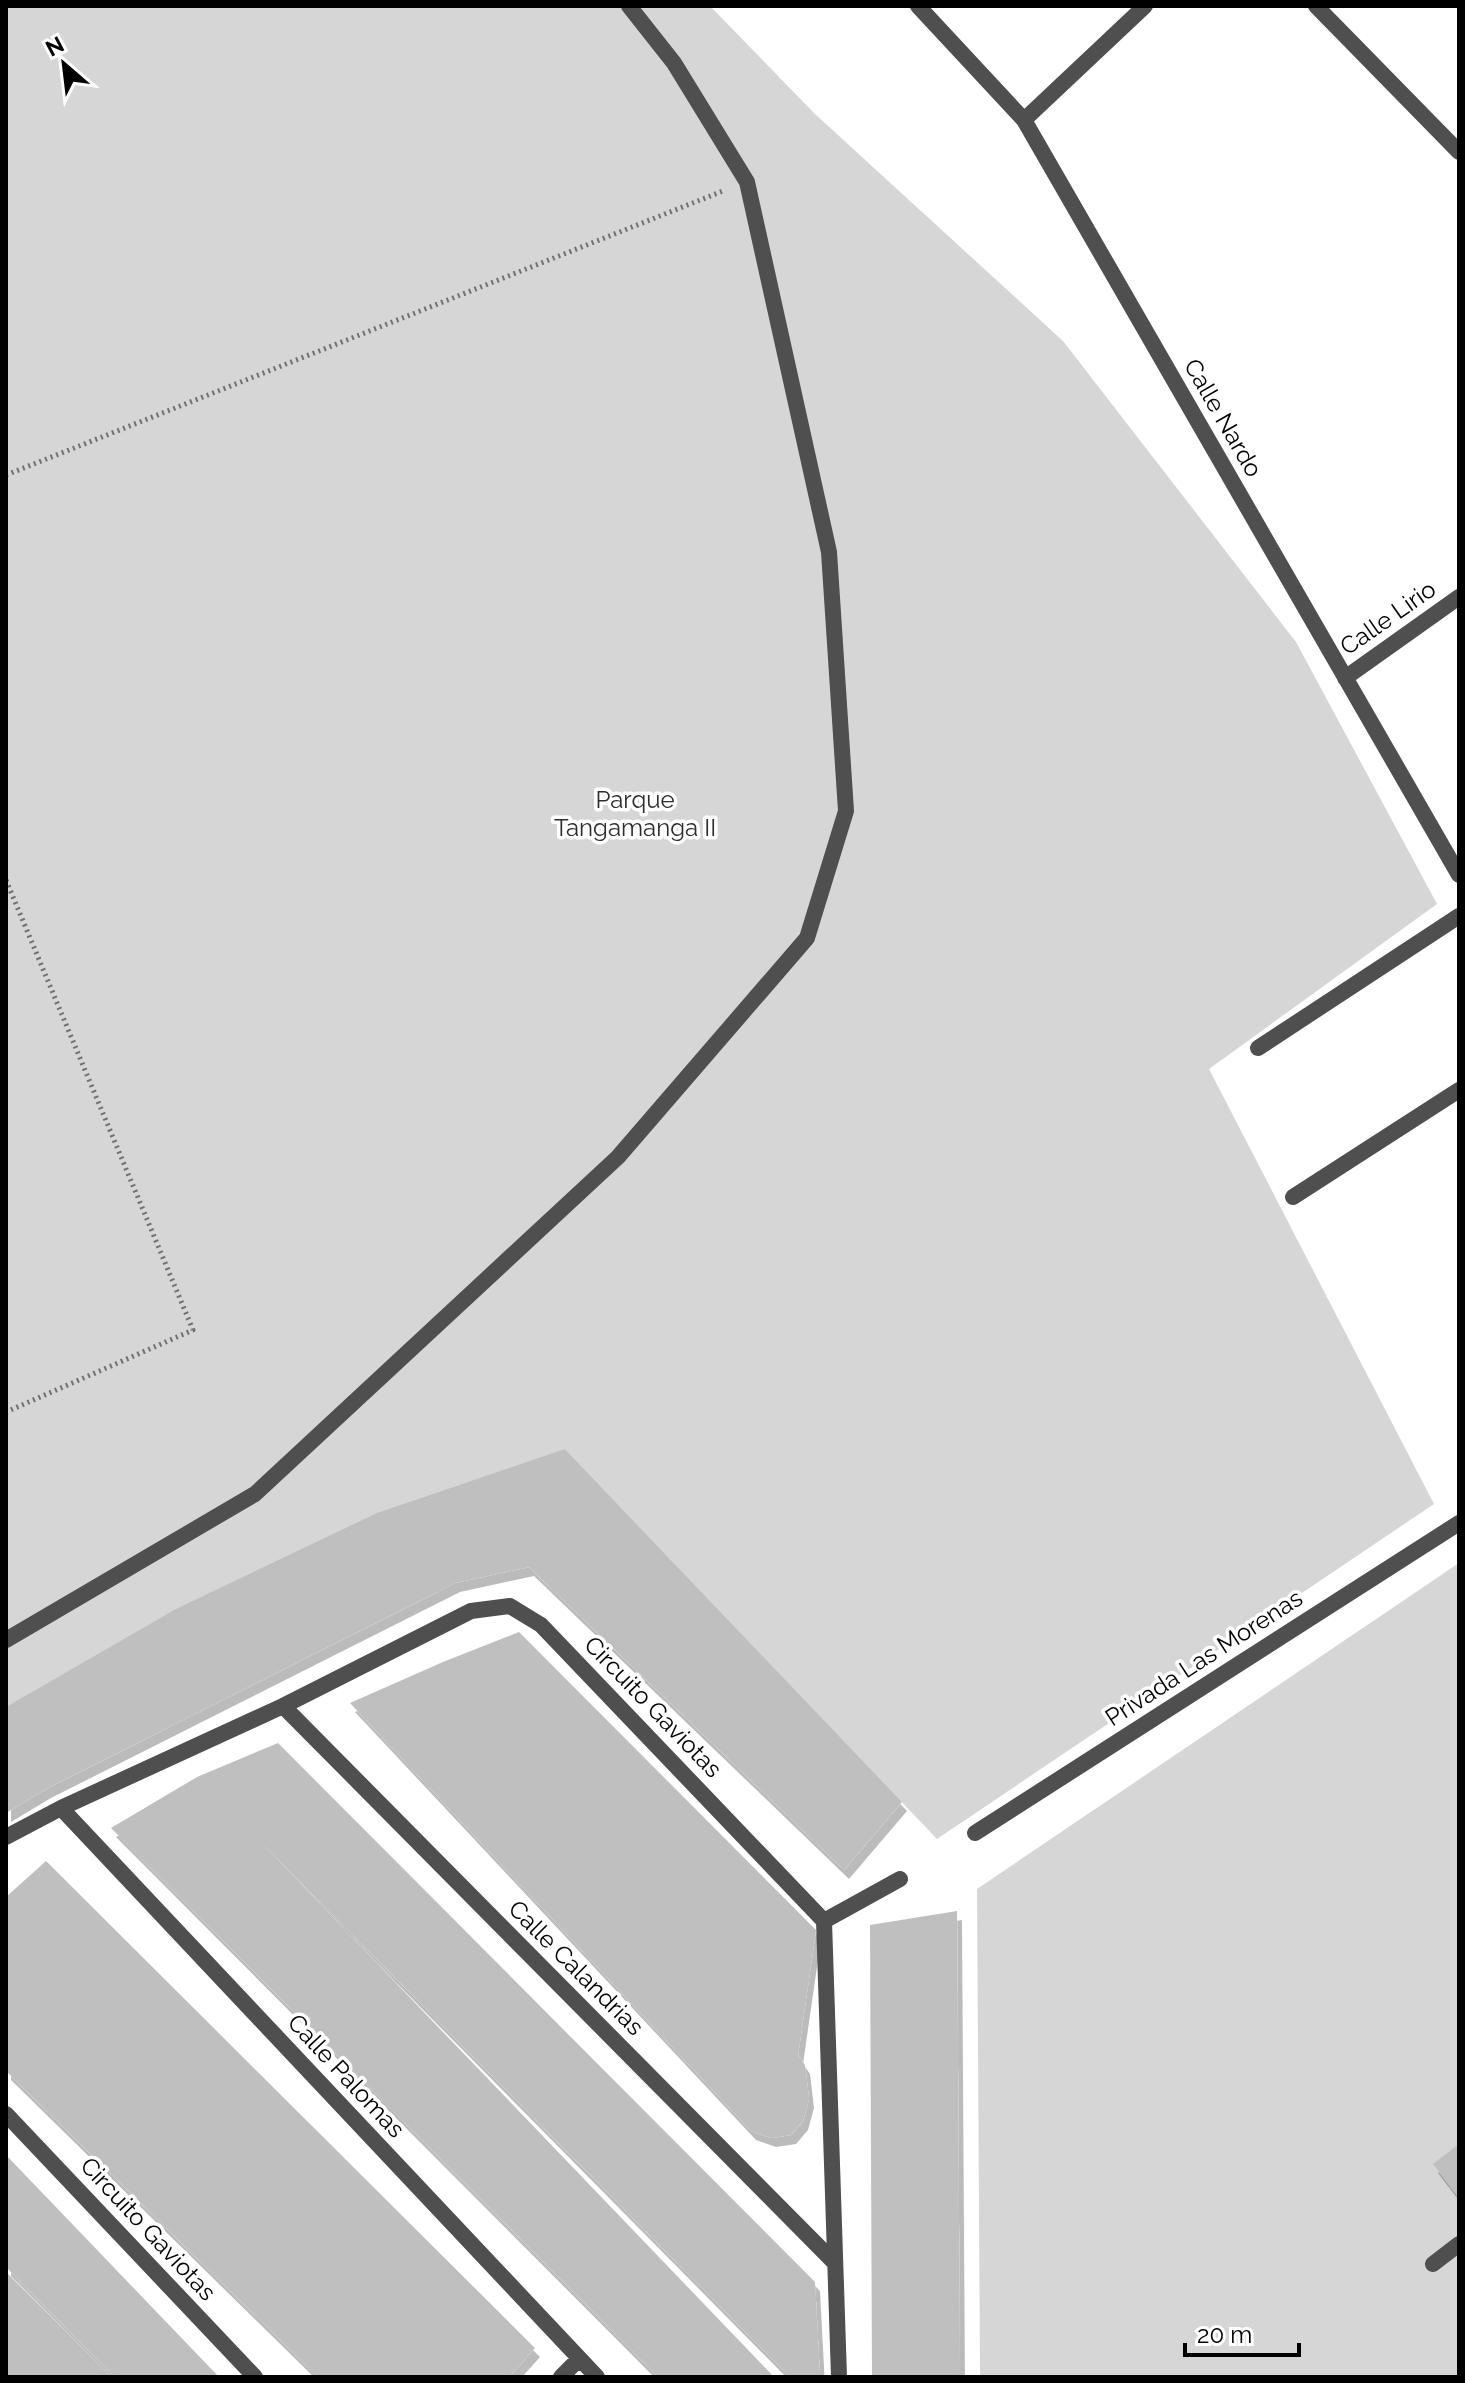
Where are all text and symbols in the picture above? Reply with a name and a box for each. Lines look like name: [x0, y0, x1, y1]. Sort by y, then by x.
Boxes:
north arrow: [24, 24, 104, 104]
text: N: [41, 31, 68, 62]
street label: Calle Nardo: [1178, 354, 1269, 482]
street label: Calle Lirio: [1334, 574, 1441, 661]
park label: Parque Tangamanga II: [554, 785, 716, 842]
street label: Privada Las Morenas: [1100, 1583, 1308, 1732]
street label: Circuito Gaviotas: [579, 1630, 728, 1783]
street label: Calle Calandrias: [503, 1894, 650, 2041]
street label: Calle Palomas: [282, 2008, 411, 2143]
street label: Circuito Gaviotas: [75, 2151, 222, 2306]
scale bar: [1185, 2307, 1299, 2357]
text: 20 m: [1197, 2320, 1252, 2349]

